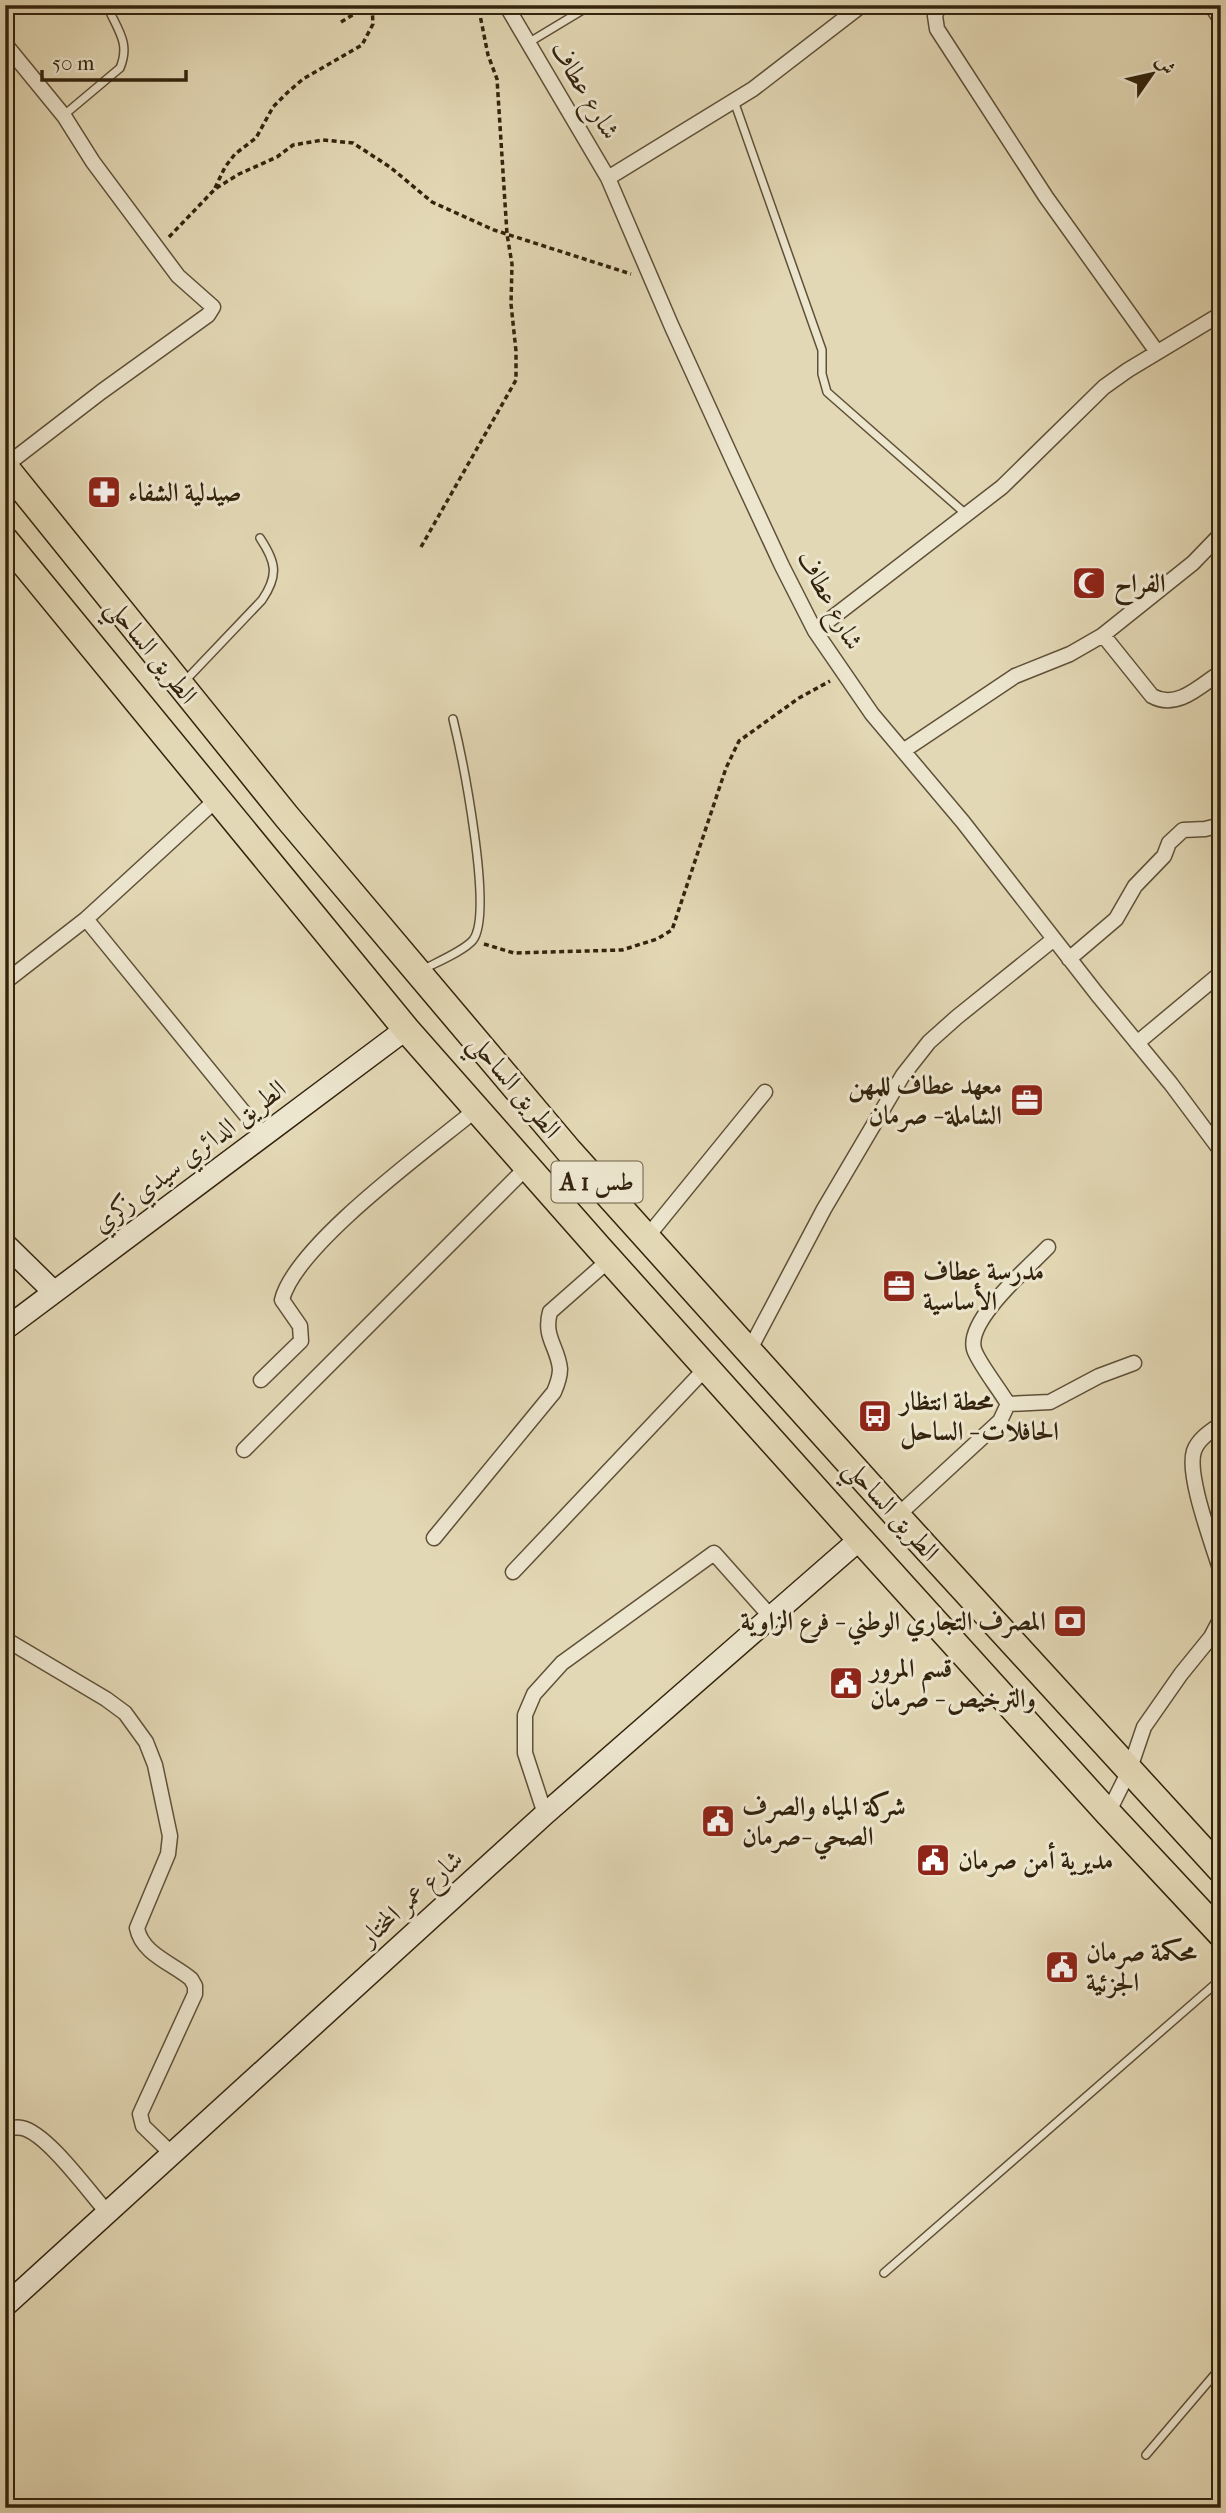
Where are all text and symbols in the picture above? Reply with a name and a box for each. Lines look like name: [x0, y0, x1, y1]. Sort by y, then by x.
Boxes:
street label: شارع عطاف: [539, 35, 626, 148]
scale bar: [42, 38, 186, 82]
north arrow: [1118, 38, 1188, 108]
text: 50 m: [52, 51, 95, 75]
text: ش: [1151, 51, 1180, 79]
pharmacy icon: صيدلية الشفاء: [85, 473, 123, 511]
place label: صيدلية الشفاء: [128, 477, 242, 508]
street label: شارع عطاف: [785, 545, 870, 658]
mosque icon: الفراح: [1070, 564, 1108, 602]
place label: الفراح: [1114, 568, 1166, 606]
street label: الطريق الساحلي: [93, 592, 204, 716]
street label: الطريق الساحلي: [455, 1027, 568, 1150]
place label: معهد عطاف للمهن الشاملة - صرمان: [848, 1070, 1002, 1133]
street label: الطريق الدائري سيدي زكري: [86, 1073, 295, 1243]
office icon: معهد عطاف للمهن الشاملة - صرمان: [1008, 1081, 1046, 1119]
road number: A 1 طس: [552, 1162, 642, 1202]
place label: مدرسة عطاف الأساسية: [923, 1256, 1044, 1317]
office icon: مدرسة عطاف الأساسية: [880, 1267, 918, 1305]
place label: محطة انتظار الحافلات - الساحل: [897, 1386, 1059, 1450]
bus stop icon: محطة انتظار الحافلات - الساحل: [856, 1397, 894, 1435]
street label: الطريق الساحلي: [831, 1452, 946, 1574]
bank icon: المصرف التجاري الوطني - فرع الزاوية: [1051, 1602, 1089, 1640]
place label: المصرف التجاري الوطني - فرع الزاوية: [740, 1606, 1046, 1646]
place label: قسم المرور والترخيص - صرمان: [867, 1653, 1036, 1716]
public building icon: قسم المرور والترخيص - صرمان: [827, 1664, 865, 1702]
place label: شركة المياه والصرف الصحي -صرمان: [742, 1790, 906, 1860]
public building icon: شركة المياه والصرف الصحي -صرمان: [699, 1802, 737, 1840]
public building icon: مديرية أمن صرمان: [914, 1841, 952, 1879]
place label: مديرية أمن صرمان: [958, 1842, 1113, 1878]
street label: شارع عمر المختار: [351, 1844, 473, 1959]
place label: محكمة صرمان الجزئية: [1086, 1937, 1198, 1999]
public building icon: محكمة صرمان الجزئية: [1043, 1948, 1081, 1986]

